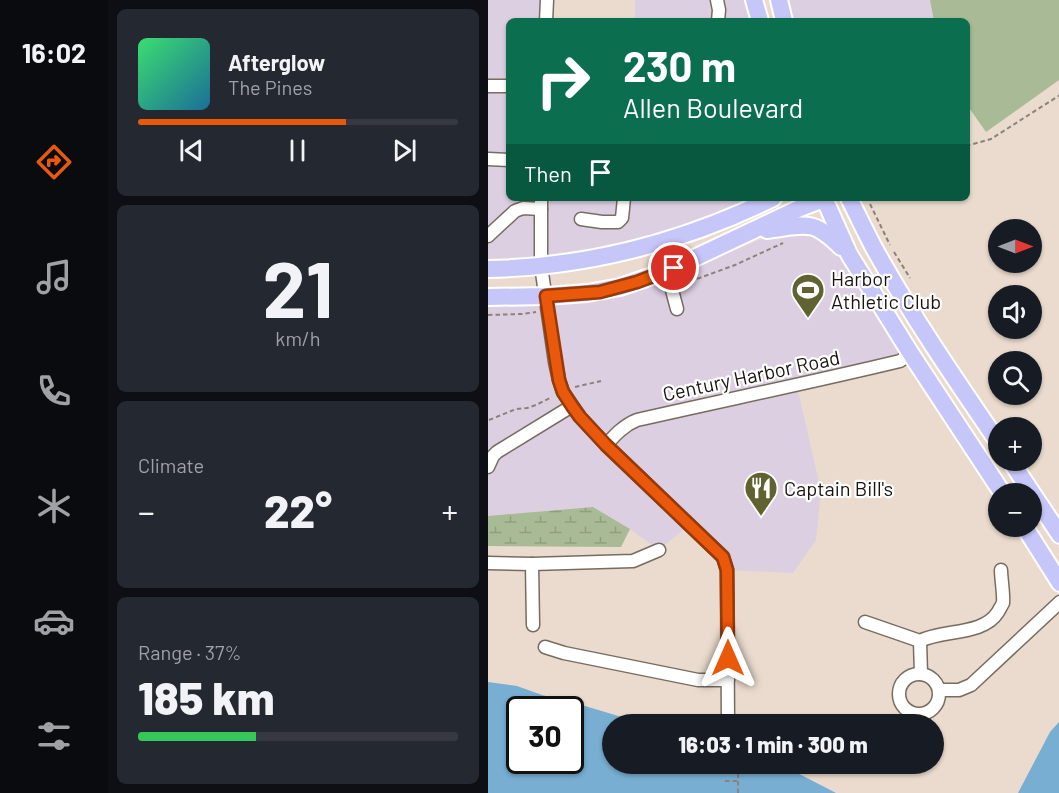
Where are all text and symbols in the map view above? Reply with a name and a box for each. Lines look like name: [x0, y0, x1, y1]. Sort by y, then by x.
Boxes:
text: 16:02: [22, 36, 86, 68]
text: 230 m: [623, 40, 736, 90]
icon: right: [524, 42, 602, 120]
text: Afterglow: [228, 49, 325, 75]
text: The Pines: [228, 75, 312, 99]
text: Allen Boulevard: [623, 91, 803, 123]
icon: previous: [175, 134, 208, 167]
icon: pause: [281, 134, 314, 167]
icon: next: [388, 134, 421, 167]
icon: directions: [33, 141, 75, 183]
icon: arrive: [584, 156, 617, 189]
text: Then: [524, 160, 572, 186]
north arrow: [988, 219, 1042, 273]
map controls: [988, 219, 1042, 537]
text: 21: [263, 240, 333, 334]
pin: [648, 242, 699, 293]
icon: arrive: [657, 251, 690, 284]
icon: music: [33, 256, 75, 298]
place label: Harbor Athletic Club: [831, 266, 941, 313]
sports icon: Harbor Athletic Club: [790, 272, 826, 319]
button: sound: [988, 285, 1042, 339]
text: km/h: [275, 326, 321, 350]
street label: Century Harbor Road: [660, 345, 842, 405]
button: search: [988, 351, 1042, 405]
icon: phone: [33, 370, 75, 412]
button: +: [988, 417, 1042, 471]
text: Climate: [138, 453, 204, 477]
restaurant icon: Captain Bill's: [743, 470, 779, 517]
place label: Captain Bill's: [784, 476, 893, 500]
text: 22°: [264, 483, 332, 537]
button: −: [988, 483, 1042, 537]
icon: climate: [33, 485, 75, 527]
text: −: [138, 491, 155, 531]
text: +: [441, 491, 458, 531]
icon: car: [33, 600, 75, 642]
position arrow: [696, 626, 760, 690]
text: Range · 37%: [138, 640, 242, 664]
text: 185 km: [138, 670, 275, 724]
speed limit sign: 30: [506, 696, 584, 774]
icon: filters: [33, 715, 75, 757]
text: 16:03 · 1 min · 300 m: [678, 731, 868, 757]

